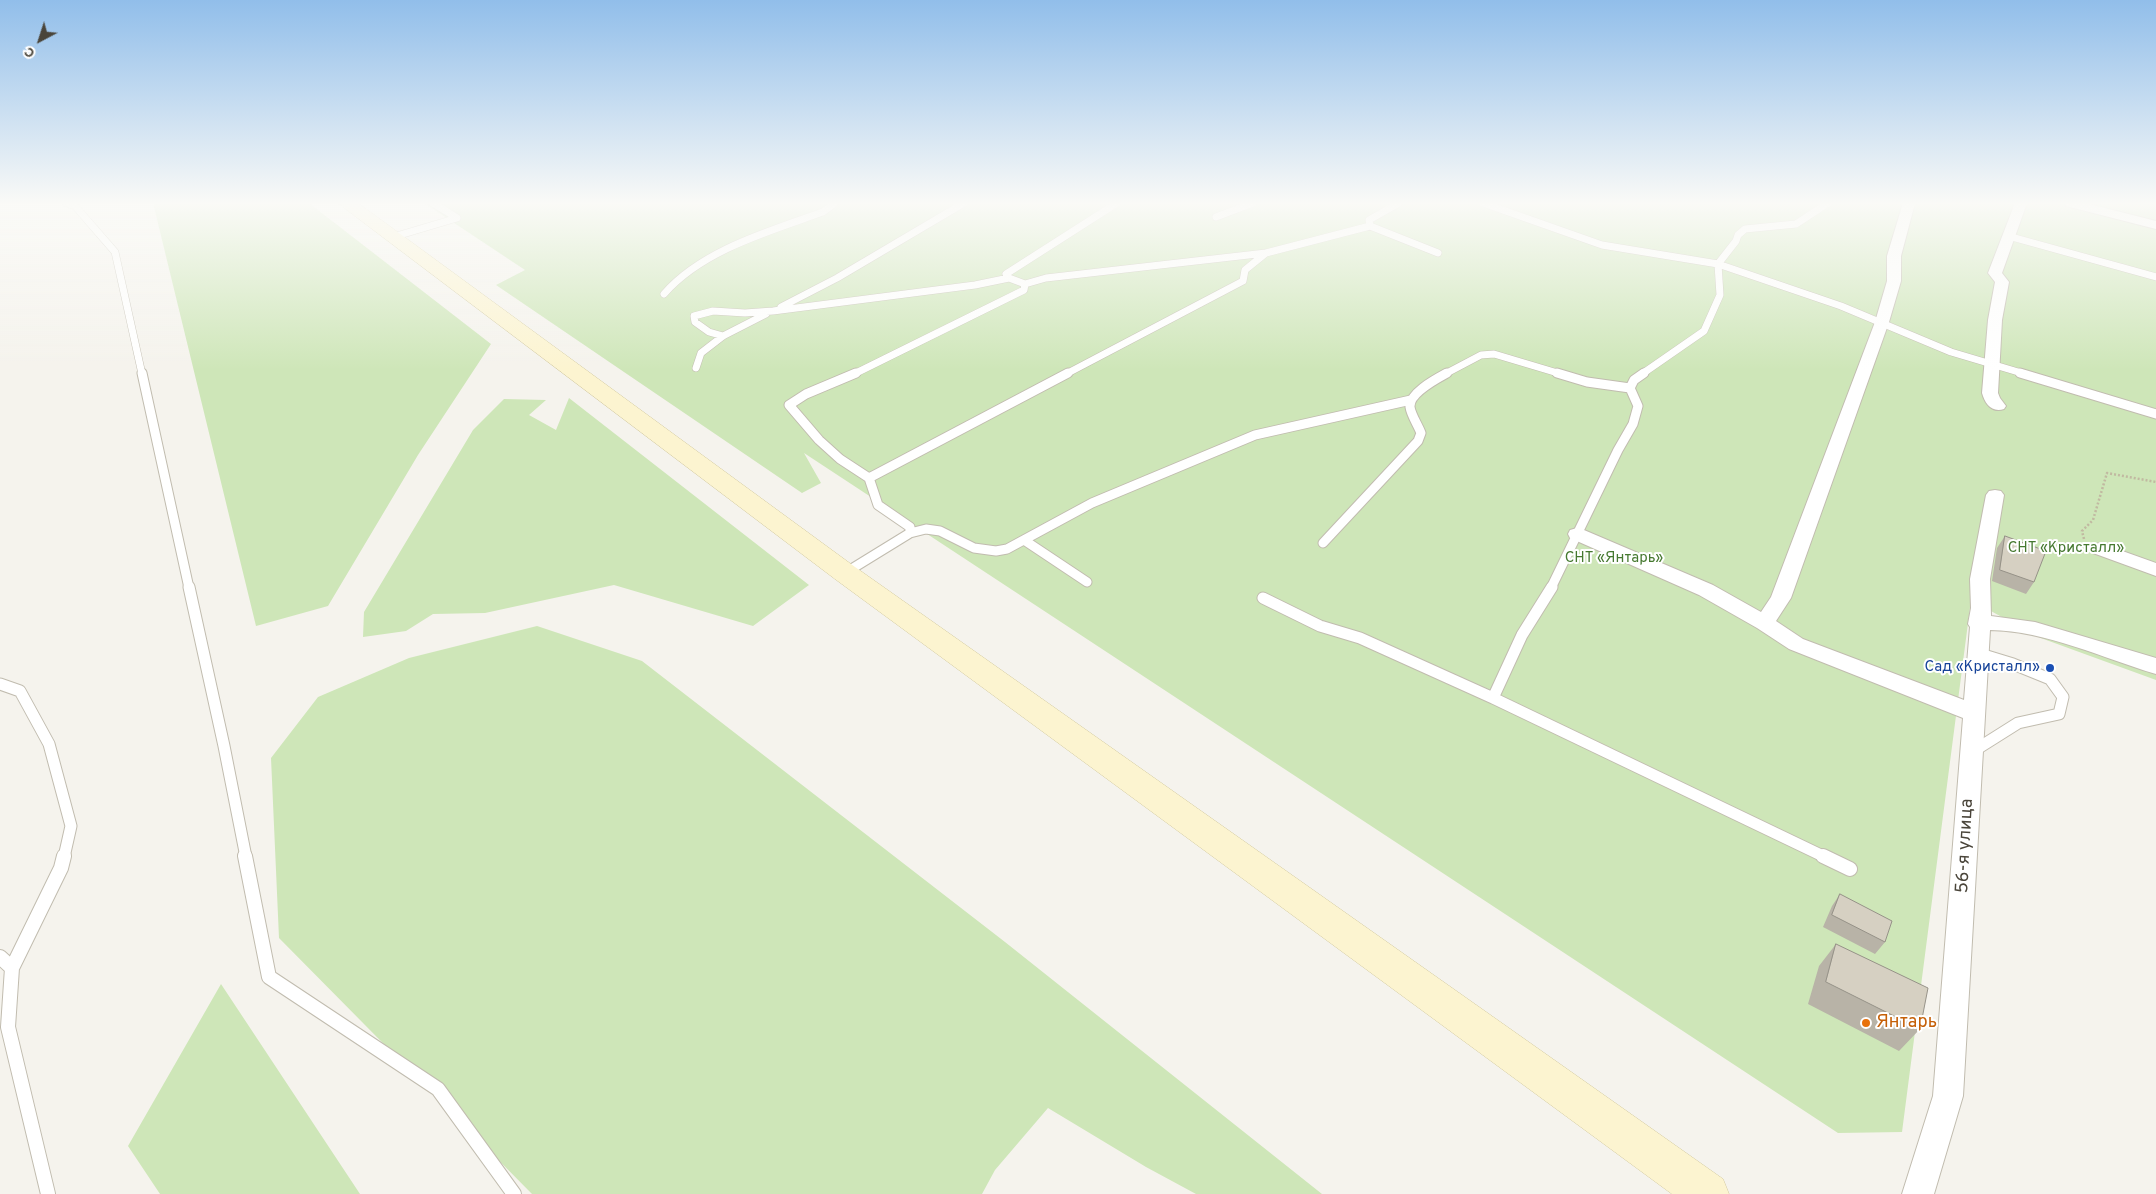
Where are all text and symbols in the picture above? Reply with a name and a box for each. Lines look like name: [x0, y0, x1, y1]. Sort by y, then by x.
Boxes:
north arrow: [15, 15, 65, 65]
text: С: [21, 42, 39, 61]
park label: СНТ «Кристалл»: [2008, 540, 2124, 558]
park label: СНТ «Янтарь»: [1565, 550, 1663, 568]
place label: Сад «Кристалл»: [1925, 659, 2040, 677]
marker: Сад «Кристалл»: [2044, 662, 2056, 674]
street label: 56-я улица: [1953, 798, 1979, 894]
place label: Янтарь: [1876, 1012, 1937, 1034]
marker: Янтарь: [1860, 1017, 1872, 1029]

